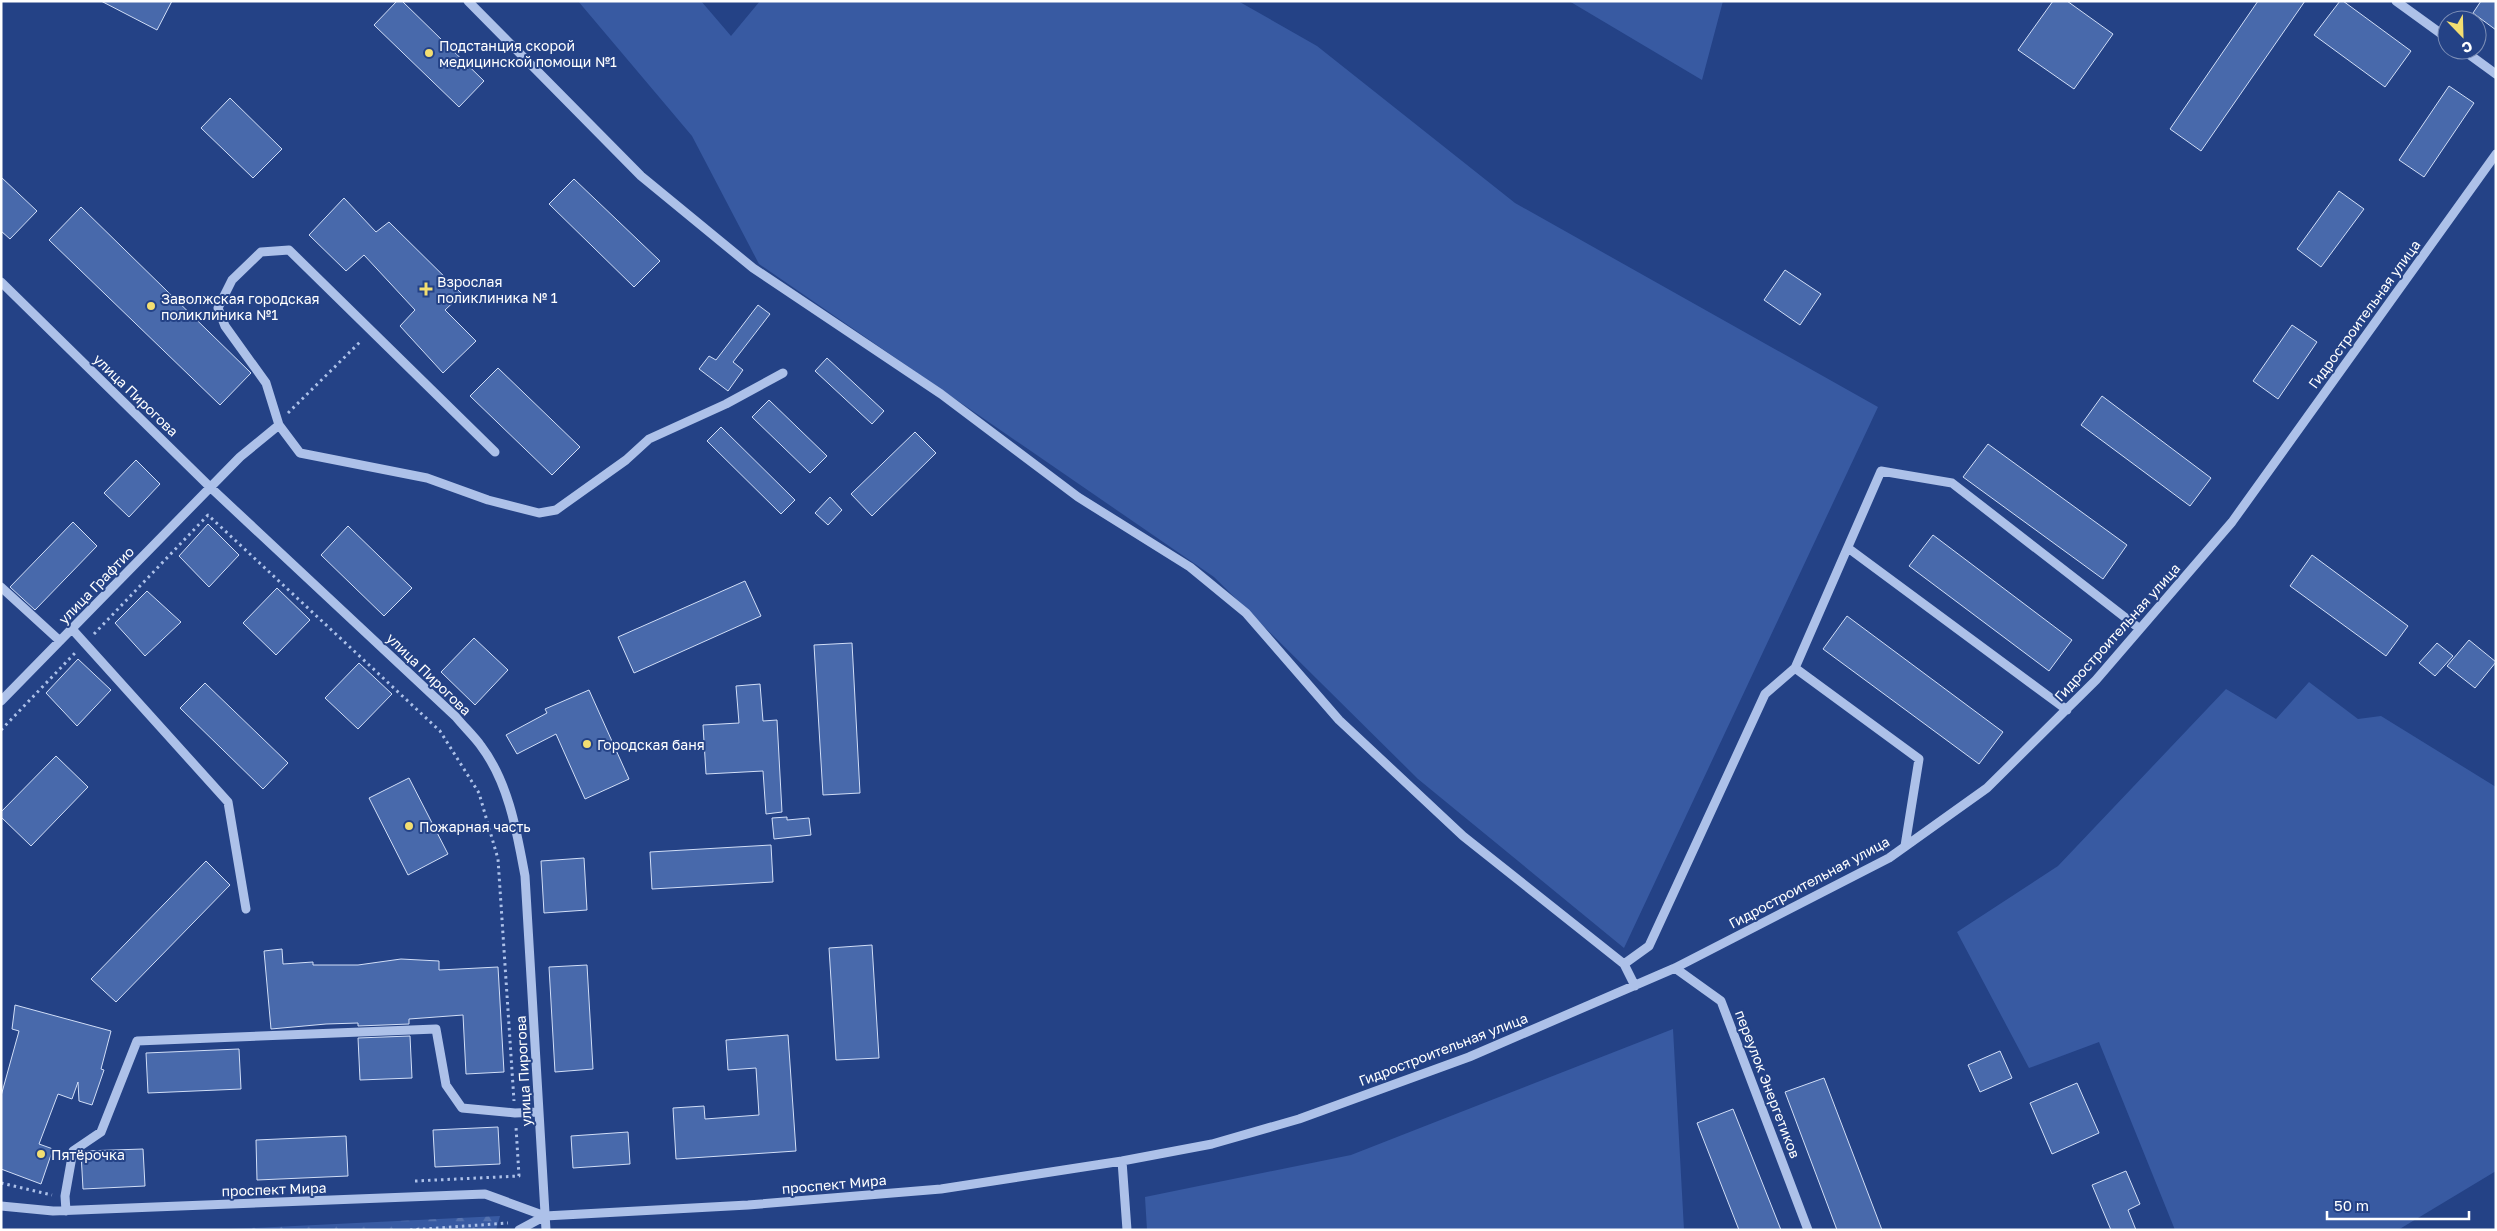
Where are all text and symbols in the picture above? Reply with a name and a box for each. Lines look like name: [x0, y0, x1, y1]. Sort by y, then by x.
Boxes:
north arrow: [2437, 10, 2487, 60]
place label: Подстанция скорой медицинской помощи №1: [439, 37, 617, 70]
text: С: [2459, 38, 2475, 57]
marker: Подстанция скорой медицинской помощи №1: [423, 47, 435, 59]
street label: Гидростроительная улица: [2304, 236, 2424, 392]
place label: Взрослая поликлиника № 1: [437, 273, 558, 306]
marker: Взрослая поликлиника № 1: [419, 282, 433, 296]
place label: Заволжская городская поликлиника №1: [161, 290, 320, 323]
marker: Заволжская городская поликлиника №1: [145, 300, 157, 312]
street label: улица Пирогова: [90, 350, 182, 440]
street label: улица Графтио: [55, 543, 137, 627]
street label: Гидростроительная улица: [2051, 560, 2183, 704]
street label: улица Пирогова: [383, 629, 475, 719]
place label: Городская баня: [597, 736, 705, 753]
marker: Городская баня: [581, 738, 593, 750]
place label: Пожарная часть: [419, 818, 531, 835]
marker: Пожарная часть: [403, 820, 415, 832]
street label: Гидростроительная улица: [1726, 832, 1892, 932]
street label: переулок Энергетиков: [1732, 1008, 1804, 1161]
street label: Гидростроительная улица: [1356, 1009, 1530, 1089]
street label: улица Пирогова: [512, 1015, 534, 1127]
place label: Пятёрочка: [51, 1146, 125, 1163]
marker: Пятёрочка: [35, 1148, 47, 1160]
street label: проспект Мира: [781, 1171, 887, 1197]
street label: проспект Мира: [221, 1179, 327, 1199]
scale bar: [2327, 1188, 2470, 1220]
text: 50 m: [2334, 1196, 2369, 1214]

